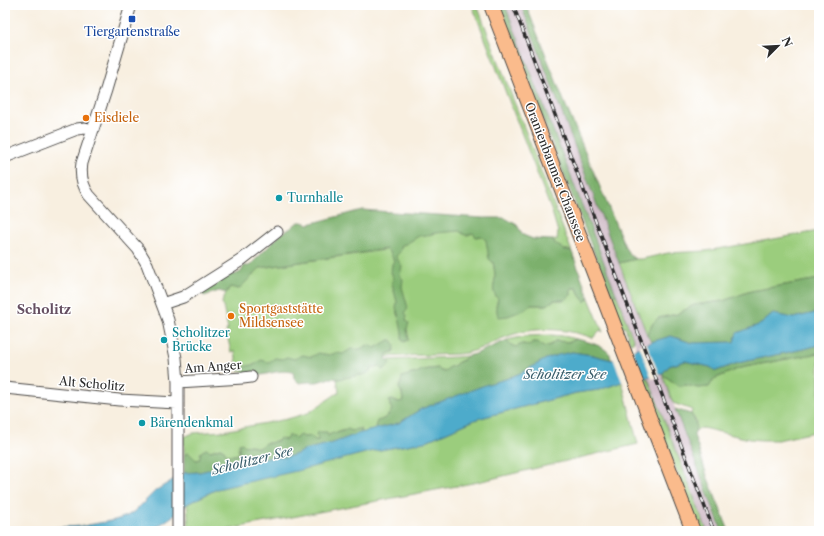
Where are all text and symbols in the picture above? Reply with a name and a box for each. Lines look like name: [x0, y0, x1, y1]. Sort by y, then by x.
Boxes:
marker: Tiergartenstraße: [127, 14, 137, 24]
place label: Tiergartenstraße: [84, 24, 180, 39]
north arrow: [758, 26, 798, 66]
text: N: [779, 35, 796, 50]
street label: Oranienbaumer Chaussee: [522, 100, 589, 244]
place label: Eisdiele: [94, 110, 139, 125]
marker: Eisdiele: [81, 113, 91, 123]
place label: Turnhalle: [287, 190, 343, 205]
marker: Turnhalle: [274, 193, 284, 203]
district label: Scholitz: [17, 301, 71, 317]
place label: Sportgaststätte Mildsensee: [239, 301, 323, 330]
marker: Sportgaststätte Mildsensee: [226, 311, 236, 321]
place label: Scholitzer Brücke: [172, 325, 230, 354]
marker: Scholitzer Brücke: [159, 335, 169, 345]
street label: Am Anger: [183, 357, 242, 376]
water label: Scholitzer See: [523, 366, 607, 382]
street label: Alt Scholitz: [58, 373, 126, 394]
place label: Bärendenkmal: [150, 415, 234, 430]
marker: Bärendenkmal: [137, 418, 147, 428]
water label: Scholitzer See: [209, 442, 295, 478]

